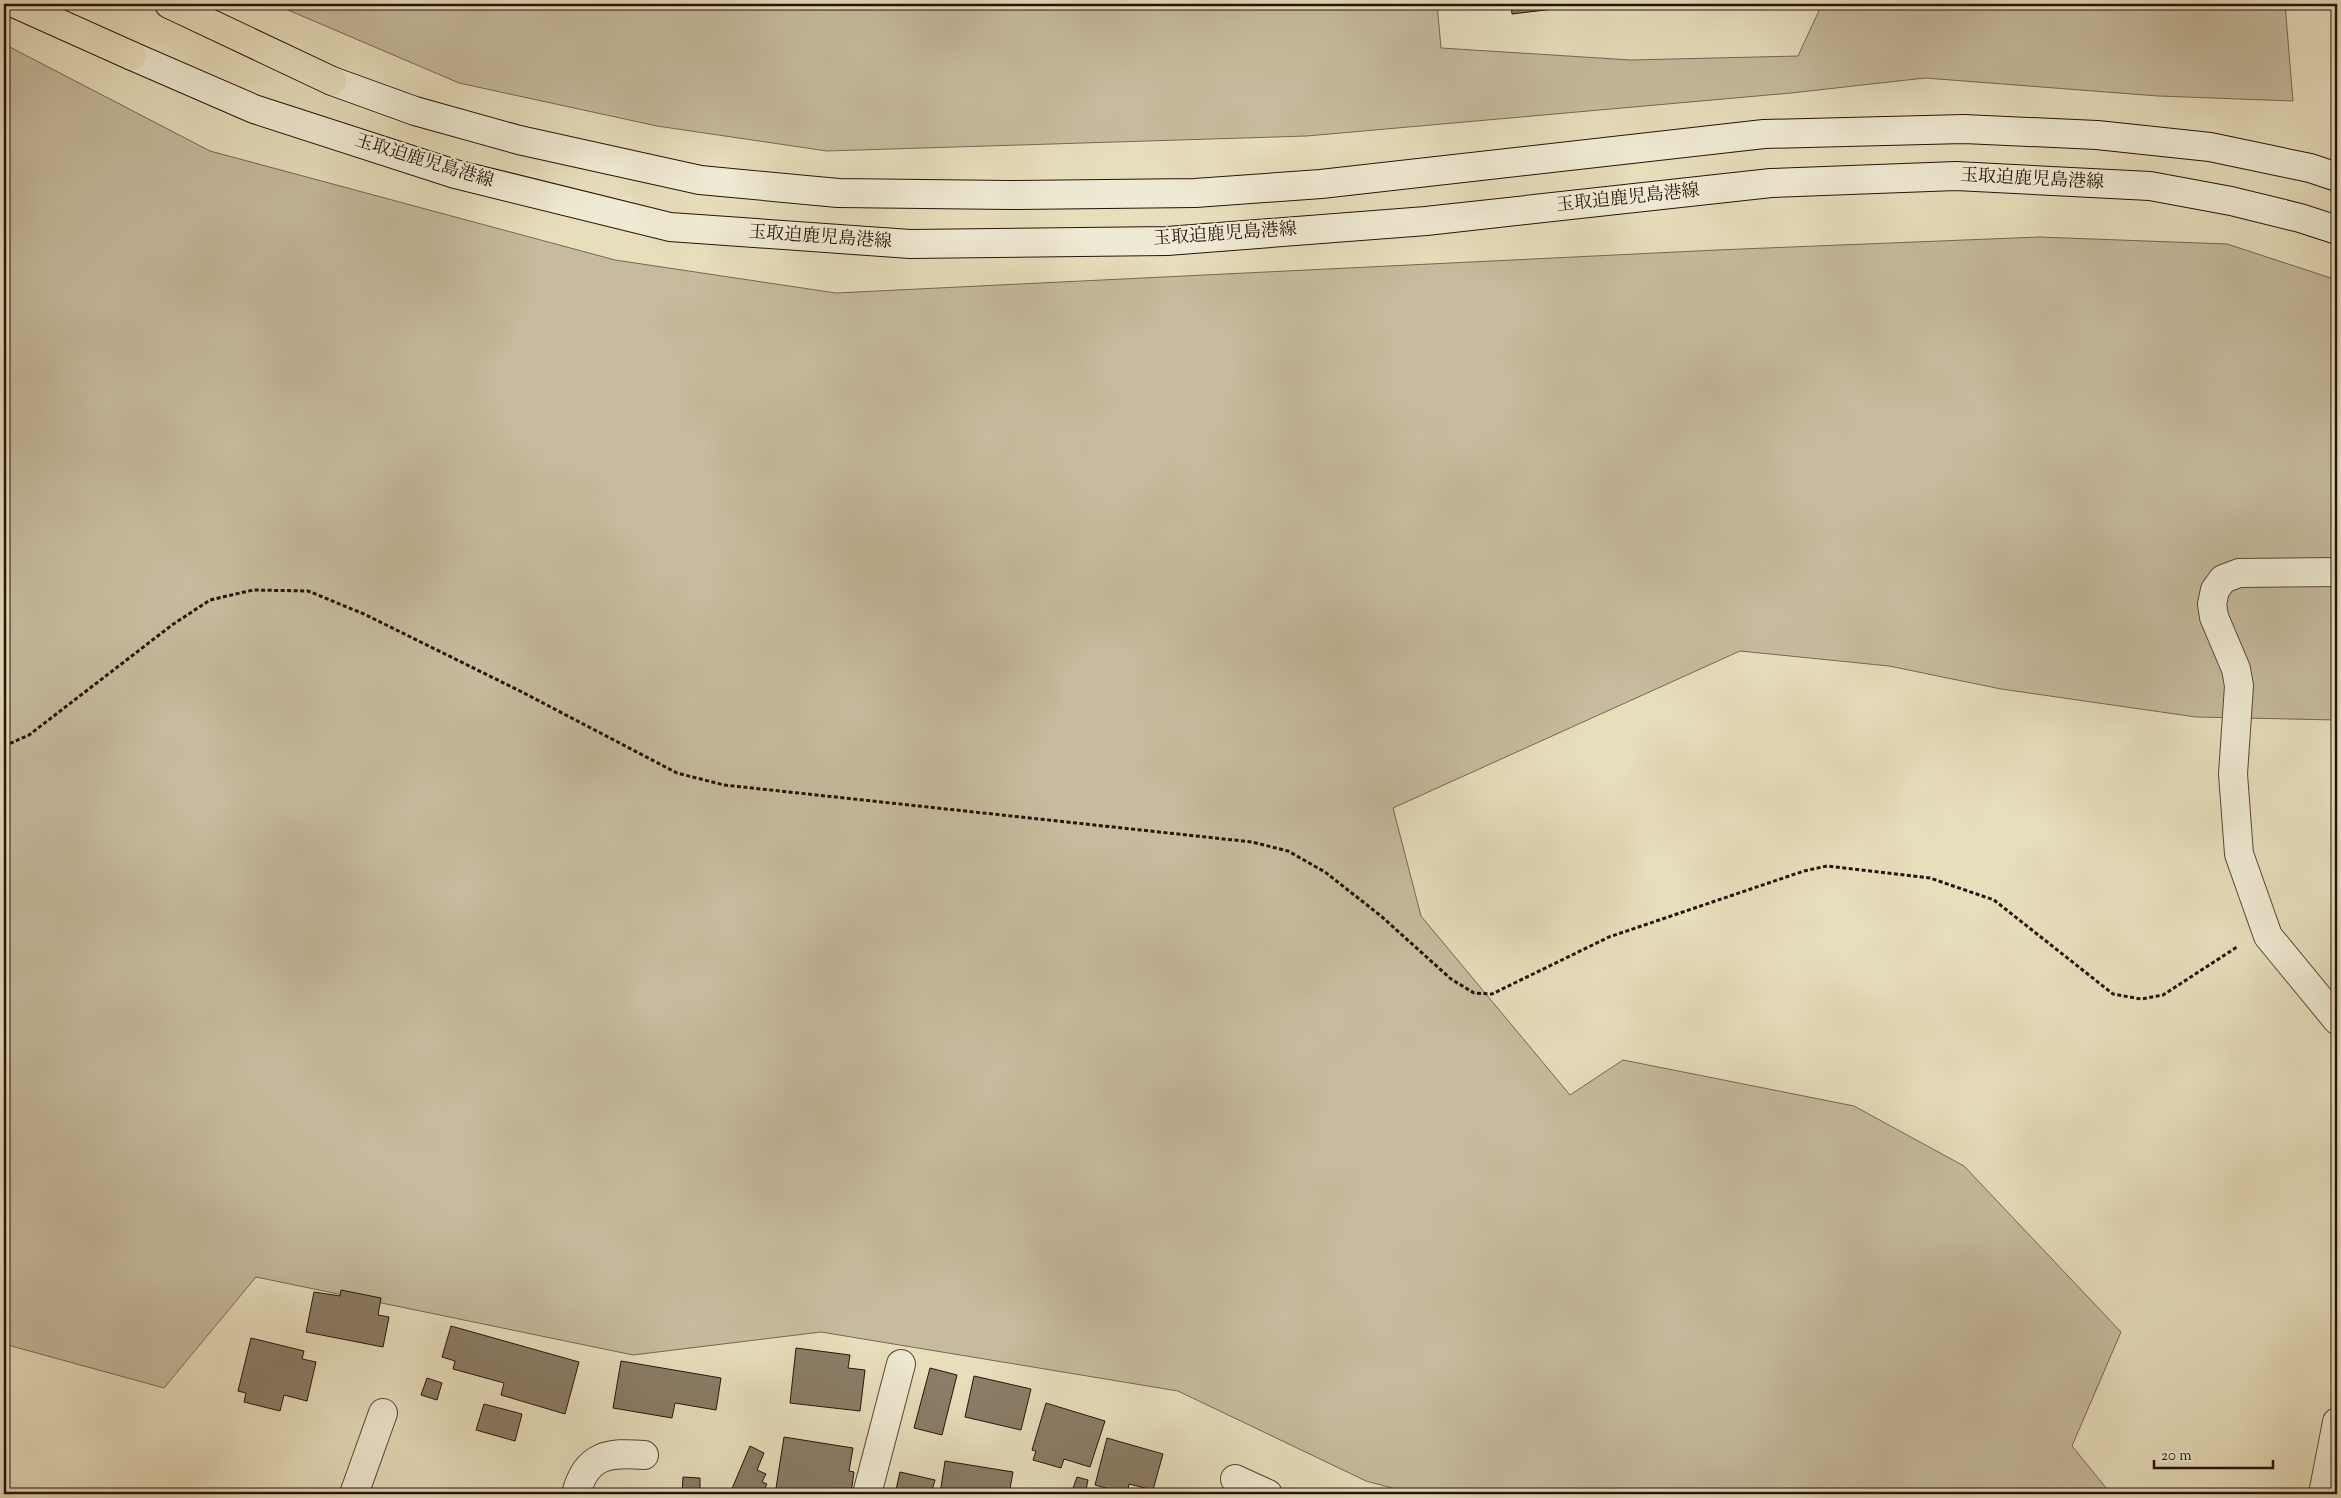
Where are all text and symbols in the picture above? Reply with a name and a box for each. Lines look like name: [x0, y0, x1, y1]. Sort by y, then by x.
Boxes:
street label: 玉取迫鹿児島港線: [351, 129, 497, 195]
street label: 玉取迫鹿児島港線: [1959, 163, 2105, 197]
street label: 玉取迫鹿児島港線: [1555, 179, 1701, 219]
street label: 玉取迫鹿児島港線: [1152, 217, 1298, 253]
street label: 玉取迫鹿児島港線: [747, 220, 893, 256]
scale bar: [2154, 1438, 2272, 1470]
text: 20 m: [2161, 1446, 2192, 1467]

